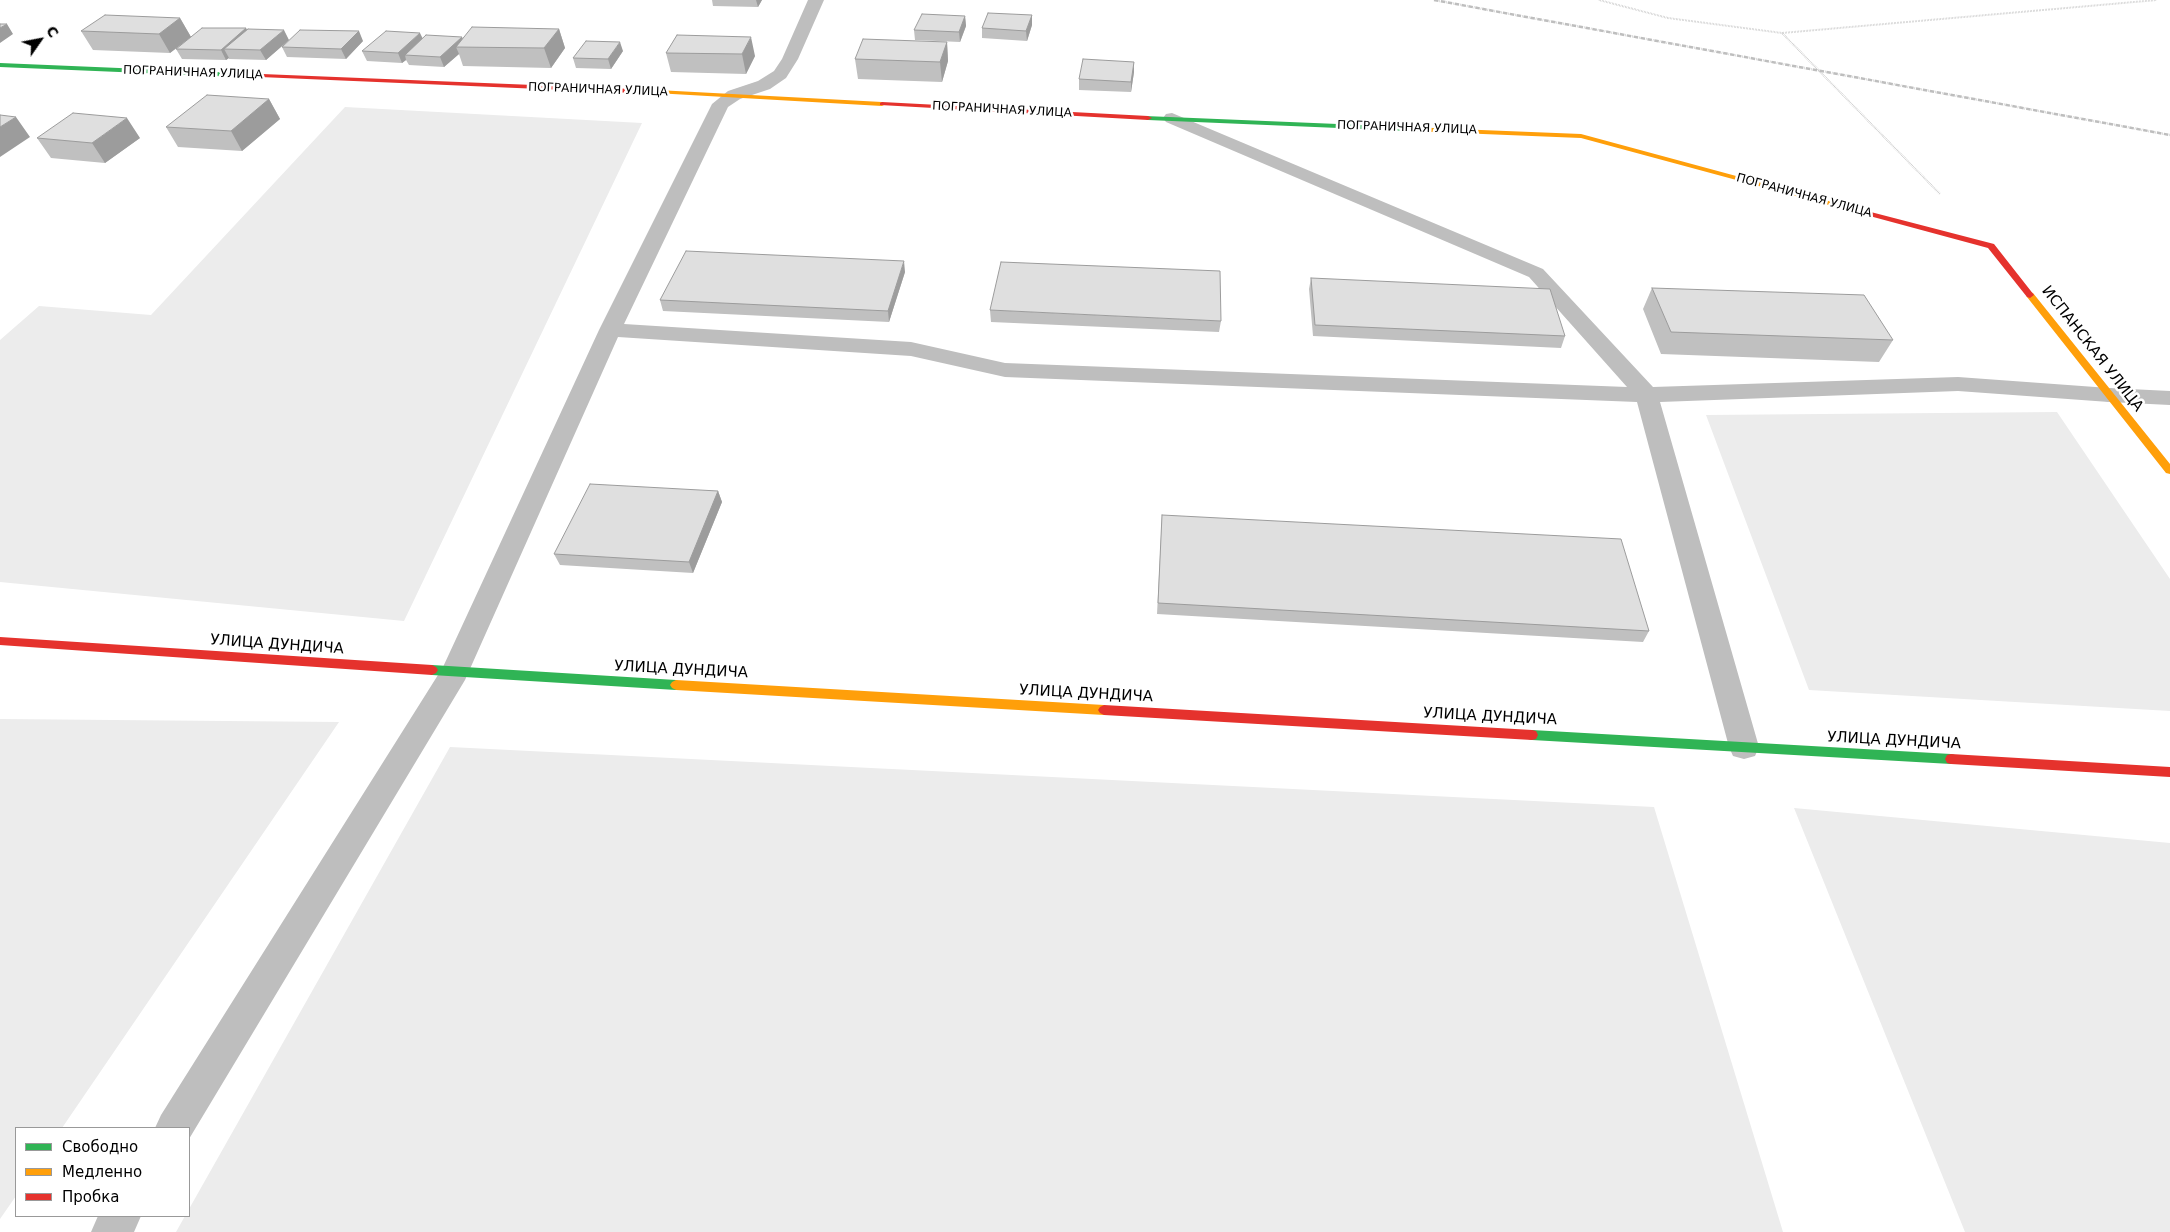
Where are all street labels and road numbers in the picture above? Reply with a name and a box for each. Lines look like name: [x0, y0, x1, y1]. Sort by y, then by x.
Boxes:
street label: ПОГРАНИЧНАЯ УЛИЦА: [123, 63, 263, 83]
street label: ПОГРАНИЧНАЯ УЛИЦА: [528, 80, 668, 100]
street label: ПОГРАНИЧНАЯ УЛИЦА: [932, 99, 1072, 121]
street label: ПОГРАНИЧНАЯ УЛИЦА: [1337, 118, 1477, 138]
street label: ПОГРАНИЧНАЯ УЛИЦА: [1735, 171, 1873, 221]
street label: ИСПАНСКАЯ УЛИЦА: [2037, 283, 2147, 415]
street label: УЛИЦА ДУНДИЧА: [210, 631, 344, 659]
street label: УЛИЦА ДУНДИЧА: [614, 658, 748, 682]
street label: УЛИЦА ДУНДИЧА: [1019, 682, 1153, 706]
street label: УЛИЦА ДУНДИЧА: [1423, 705, 1557, 729]
street label: УЛИЦА ДУНДИЧА: [1827, 729, 1961, 753]

